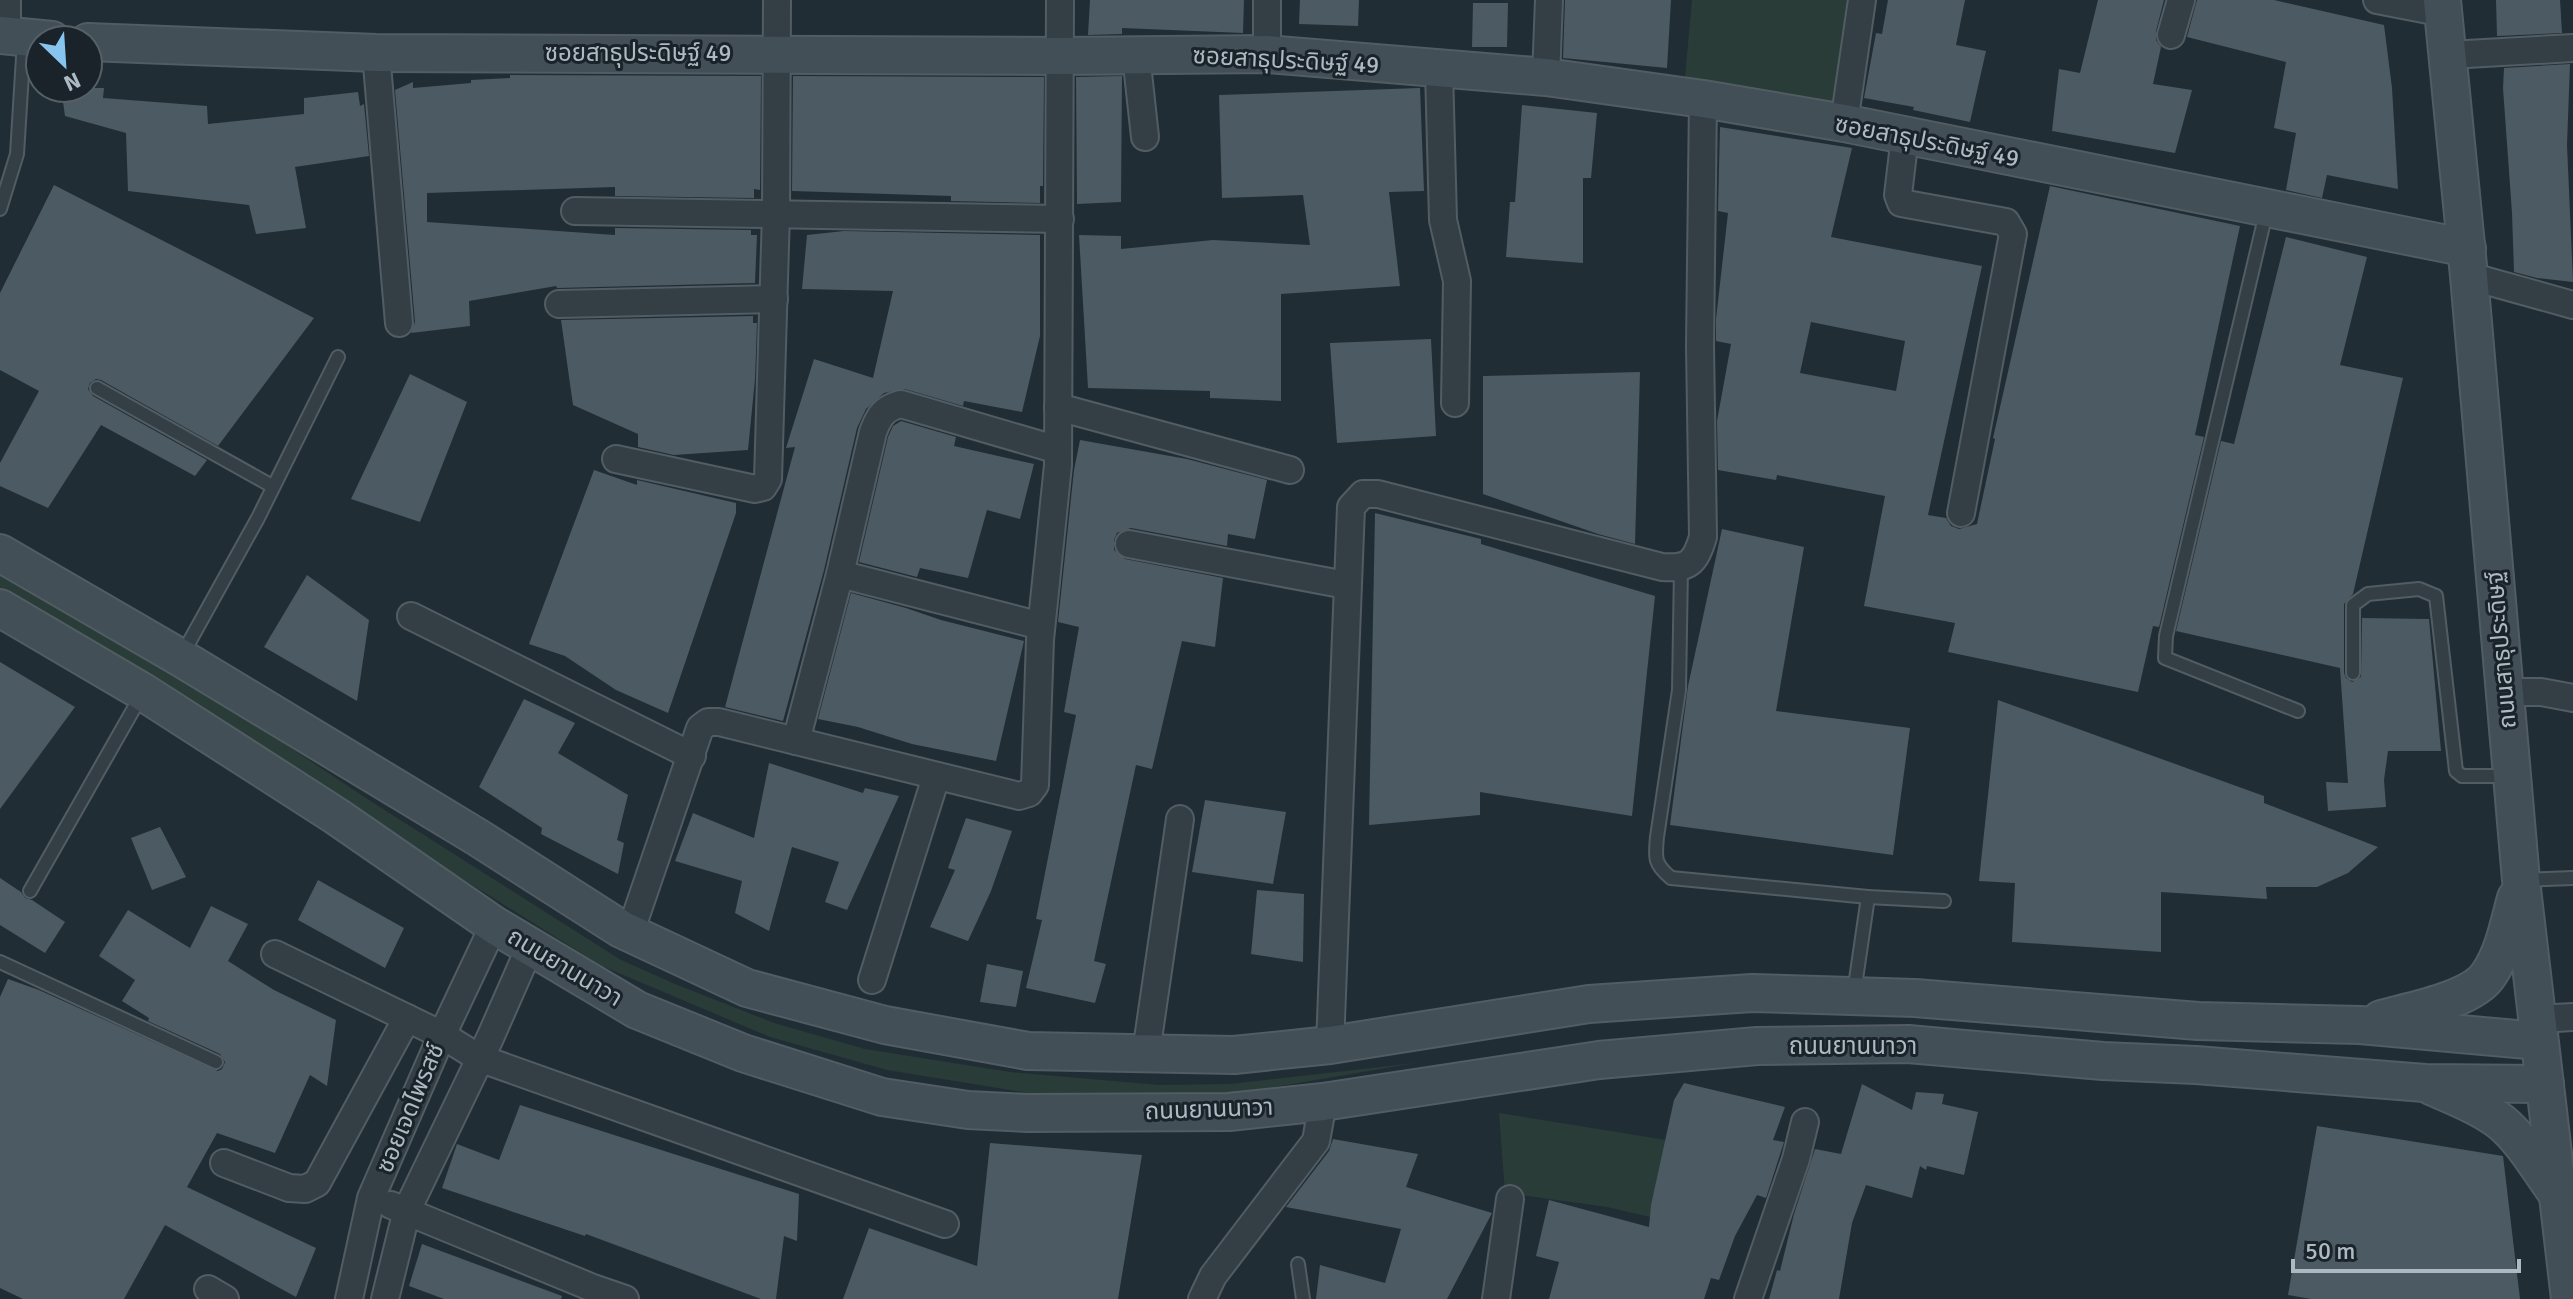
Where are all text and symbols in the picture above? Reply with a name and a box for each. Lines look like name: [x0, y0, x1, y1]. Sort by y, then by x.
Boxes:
north arrow: [24, 24, 104, 104]
street label: ซอยสาธุประดิษฐ์ 49: [545, 38, 731, 68]
street label: ซอยสาธุประดิษฐ์ 49: [1192, 40, 1380, 80]
text: N: [60, 66, 85, 97]
street label: ซอยสาธุประดิษฐ์ 49: [1832, 108, 2022, 174]
street label: ถนนสาธุประดิษฐ์: [2479, 570, 2523, 730]
street label: ถนนยานนาวา: [502, 921, 628, 1013]
street label: ถนนยานนาวา: [1789, 1031, 1917, 1061]
street label: ซอยเจดไพรสซ์: [369, 1038, 451, 1177]
street label: ถนนยานนาวา: [1144, 1092, 1274, 1126]
scale bar: [2293, 1223, 2519, 1273]
text: 50 m: [2305, 1236, 2355, 1266]

